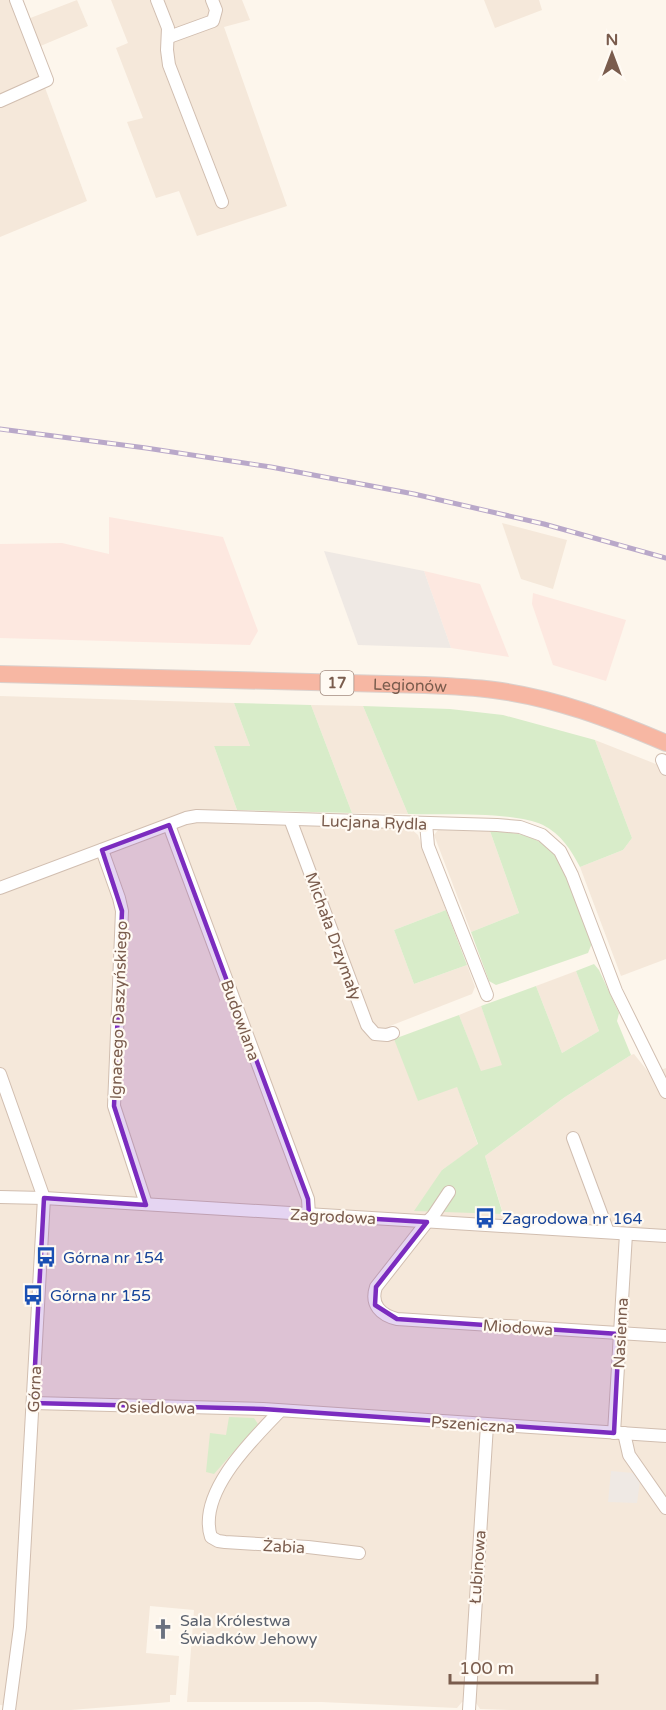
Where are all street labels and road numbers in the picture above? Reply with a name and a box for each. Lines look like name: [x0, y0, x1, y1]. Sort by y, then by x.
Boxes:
road number: 17: [320, 671, 354, 695]
street label: Legionów: [373, 675, 448, 697]
street label: Lucjana Rydla: [320, 811, 427, 835]
street label: Michała Drzymały: [301, 870, 366, 1003]
street label: Ignacego Daszyńskiego: [106, 920, 132, 1100]
street label: Budowlana: [216, 977, 264, 1064]
street label: Zagrodowa: [289, 1205, 377, 1229]
street label: Nasienna: [609, 1297, 633, 1369]
street label: Miodowa: [482, 1316, 554, 1340]
street label: Górna: [24, 1365, 46, 1413]
street label: Osiedlowa: [116, 1397, 196, 1419]
street label: Pszeniczna: [430, 1412, 516, 1438]
street label: Łubinowa: [465, 1529, 491, 1605]
street label: Żabia: [262, 1536, 306, 1558]

